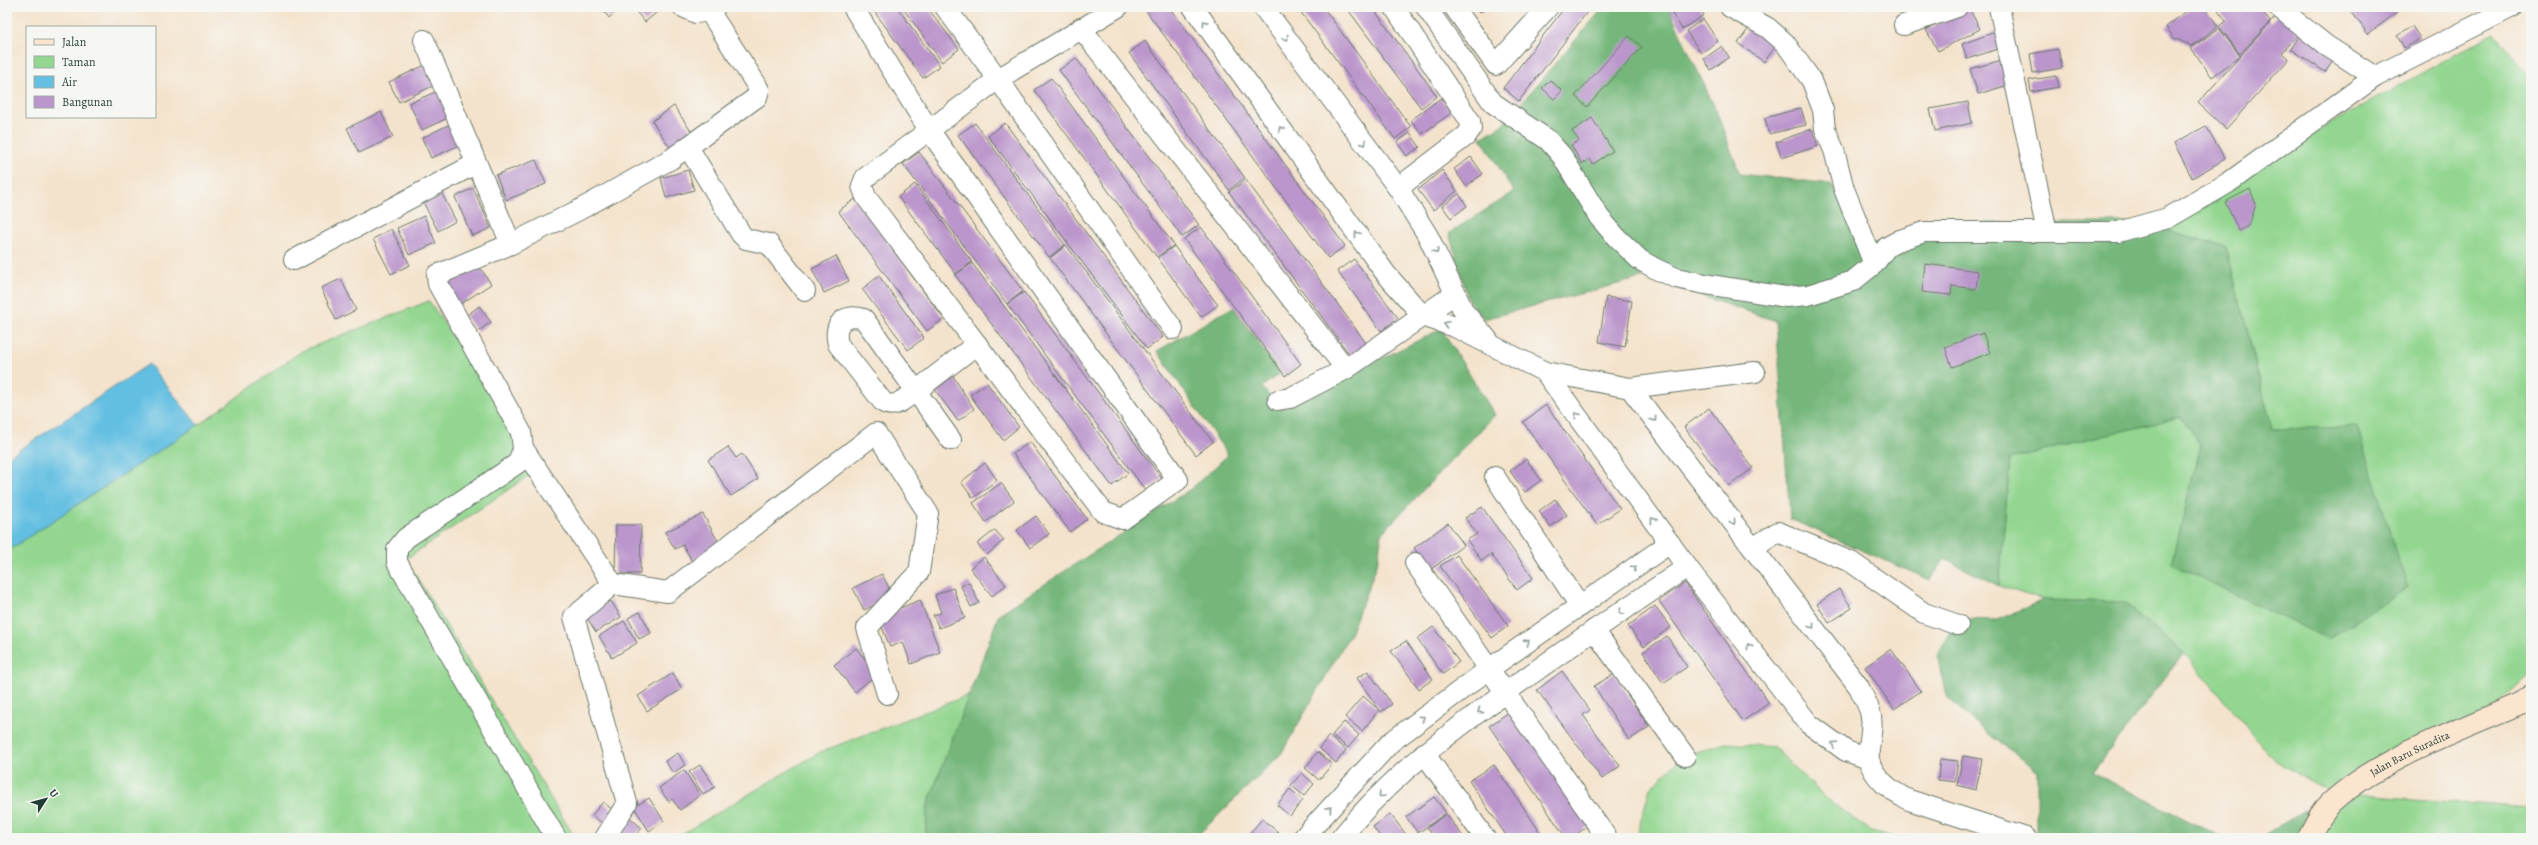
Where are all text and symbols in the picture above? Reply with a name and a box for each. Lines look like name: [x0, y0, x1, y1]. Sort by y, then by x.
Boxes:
one-way arrow: [1202, 20, 1210, 27]
legend: [26, 26, 156, 118]
text: Jalan: [62, 34, 87, 50]
one-way arrow: [1282, 34, 1289, 41]
text: Taman: [62, 54, 96, 70]
text: Air: [61, 74, 77, 90]
text: Bangunan: [62, 94, 113, 110]
one-way arrow: [1279, 126, 1286, 133]
one-way arrow: [1359, 138, 1366, 145]
one-way arrow: [1354, 231, 1362, 238]
one-way arrow: [1431, 246, 1439, 254]
one-way arrow: [1443, 321, 1450, 329]
one-way arrow: [1574, 413, 1581, 420]
one-way arrow: [1649, 415, 1656, 422]
one-way arrow: [1651, 517, 1658, 524]
one-way arrow: [1728, 518, 1735, 525]
one-way arrow: [1630, 565, 1637, 573]
one-way arrow: [1618, 607, 1625, 614]
one-way arrow: [1807, 621, 1814, 628]
one-way arrow: [1523, 640, 1530, 647]
one-way arrow: [1747, 644, 1754, 651]
one-way arrow: [1477, 706, 1484, 713]
one-way arrow: [1417, 716, 1424, 723]
street label: Jalan Baru Suradita: [2367, 727, 2453, 780]
one-way arrow: [1831, 742, 1838, 749]
north arrow: [26, 779, 66, 819]
text: U: [45, 786, 62, 801]
one-way arrow: [1378, 790, 1386, 798]
one-way arrow: [1325, 806, 1332, 814]

